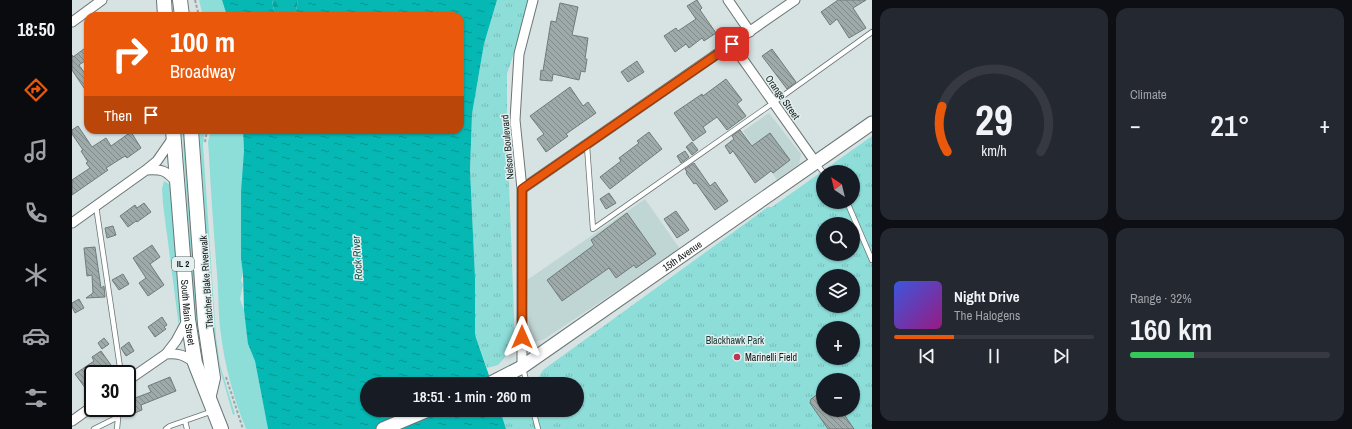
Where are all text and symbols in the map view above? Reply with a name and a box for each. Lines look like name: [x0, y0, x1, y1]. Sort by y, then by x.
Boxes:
text: 18:50: [17, 17, 55, 42]
text: 100 m: [170, 23, 235, 61]
pin: [715, 27, 749, 61]
icon: right: [104, 28, 156, 80]
icon: arrive: [721, 33, 743, 55]
text: Broadway: [170, 59, 236, 84]
street label: Orange Street: [762, 72, 803, 123]
icon: directions: [22, 76, 50, 104]
text: Climate: [1130, 86, 1167, 103]
text: 29: [975, 92, 1013, 148]
icon: arrive: [140, 104, 162, 126]
text: Then: [104, 105, 132, 126]
text: 21°: [1210, 105, 1250, 145]
text: −: [1130, 110, 1141, 140]
text: +: [1319, 110, 1330, 140]
street label: Nelson Boulevard: [498, 114, 517, 180]
icon: music: [22, 137, 50, 165]
text: km/h: [981, 140, 1007, 159]
north arrow: [816, 165, 860, 209]
map controls: [816, 165, 860, 417]
icon: phone: [22, 199, 50, 227]
button: search: [816, 217, 860, 261]
street label: Thatcher Blake Riverwalk: [197, 234, 216, 329]
water label: Rock River: [348, 234, 366, 281]
street label: 15th Avenue: [660, 237, 705, 274]
road number: IL 2: [172, 257, 194, 271]
icon: climate: [22, 261, 50, 289]
button: layers: [816, 269, 860, 313]
street label: South Main Street: [178, 279, 198, 347]
text: Night Drive: [954, 286, 1020, 307]
text: Range · 32%: [1130, 290, 1192, 307]
text: The Halogens: [954, 307, 1020, 324]
text: 160 km: [1130, 309, 1212, 349]
position arrow: [501, 316, 543, 358]
button: +: [816, 321, 860, 365]
icon: car: [22, 322, 50, 350]
park label: Blackhawk Park: [706, 334, 765, 347]
icon: previous: [916, 345, 938, 367]
icon: pause: [983, 345, 1005, 367]
icon: next: [1050, 345, 1072, 367]
place label: Marinelli Field: [745, 351, 797, 364]
marker: Marinelli Field: [732, 352, 742, 362]
speed limit sign: 30: [84, 365, 136, 417]
button: −: [816, 373, 860, 417]
icon: filters: [22, 384, 50, 412]
text: 18:51 · 1 min · 260 m: [413, 386, 531, 407]

